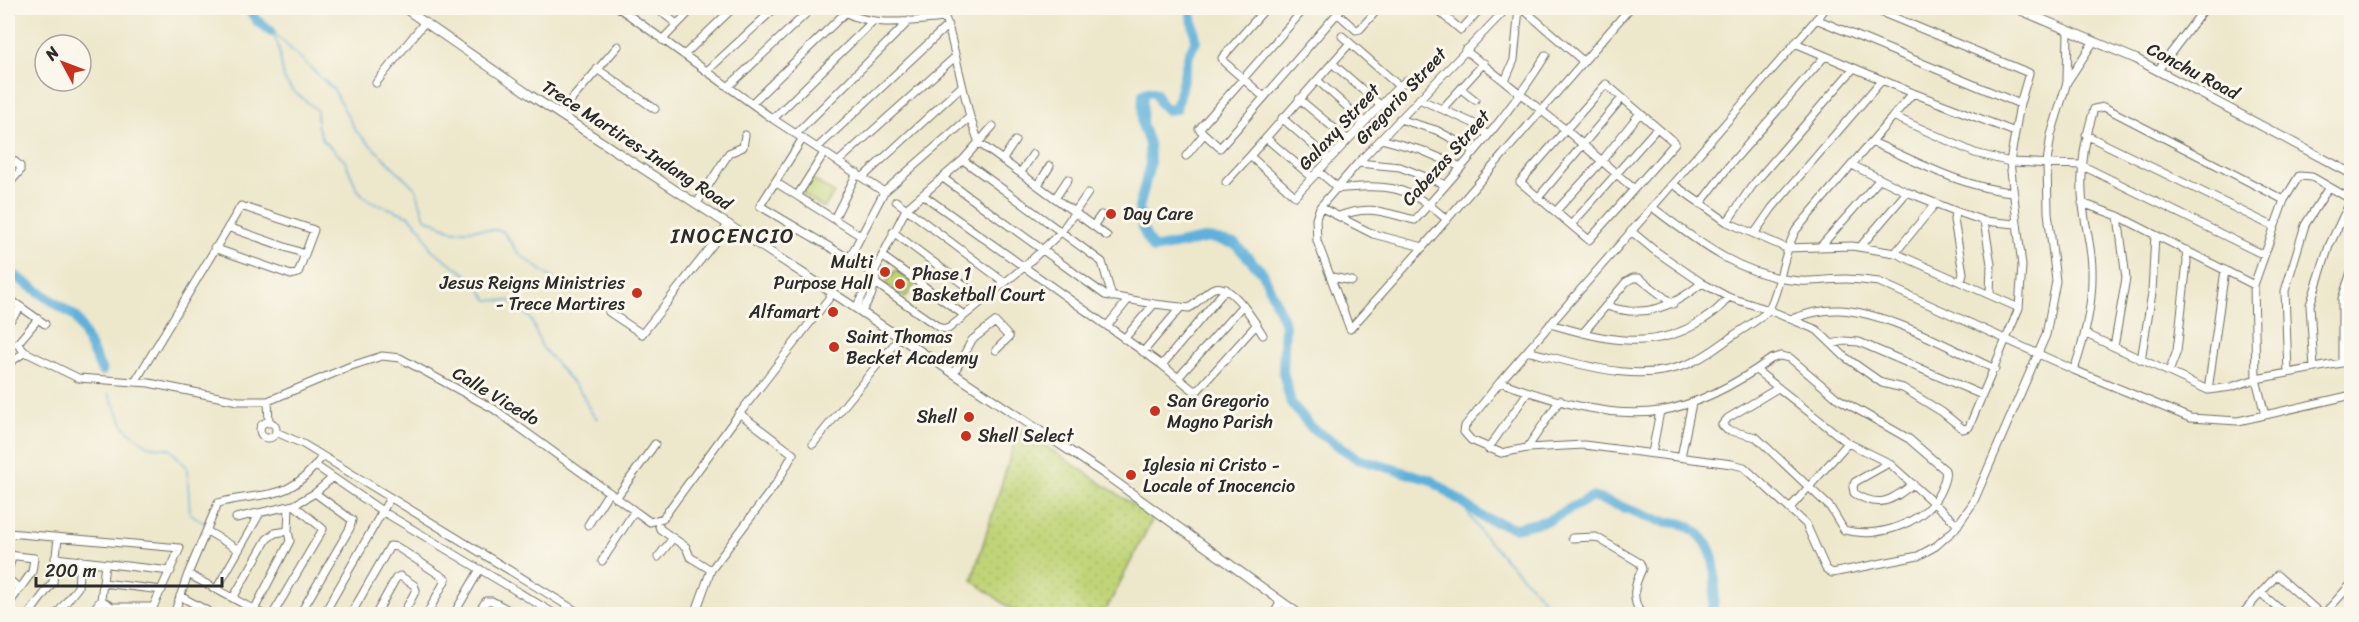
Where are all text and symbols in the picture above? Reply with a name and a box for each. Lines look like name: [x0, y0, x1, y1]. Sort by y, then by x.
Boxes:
north arrow: [33, 33, 93, 93]
street label: Conchu Road: [2141, 33, 2247, 110]
text: N: [37, 39, 67, 68]
street label: Gregorio Street: [1347, 39, 1455, 152]
street label: Trece Martires-Indang Road: [535, 71, 740, 220]
street label: Galaxy Street: [1290, 75, 1389, 178]
street label: Cabezas Street: [1394, 102, 1499, 214]
place label: Day Care: [1123, 198, 1193, 230]
marker: Day Care: [1104, 207, 1118, 221]
district label: INOCENCIO: [670, 217, 795, 255]
place label: Multi Purpose Hall: [774, 246, 874, 299]
place label: Phase 1 Basketball Court: [912, 258, 1046, 311]
marker: Multi Purpose Hall: [878, 265, 892, 279]
place label: Jesus Reigns Ministries - Trece Martires: [439, 267, 626, 320]
marker: Phase 1 Basketball Court: [893, 277, 907, 291]
marker: Jesus Reigns Ministries - Trece Martires: [630, 286, 644, 300]
place label: Alfamart: [748, 296, 821, 328]
marker: Alfamart: [826, 305, 840, 319]
place label: Saint Thomas Becket Academy: [846, 321, 979, 374]
marker: Saint Thomas Becket Academy: [827, 340, 841, 354]
street label: Calle Vicedo: [446, 357, 546, 435]
place label: San Gregorio Magno Parish: [1167, 385, 1273, 438]
place label: Shell: [917, 401, 958, 433]
marker: San Gregorio Magno Parish: [1148, 404, 1162, 418]
marker: Shell: [962, 410, 976, 424]
place label: Shell Select: [978, 420, 1074, 452]
marker: Shell Select: [959, 429, 973, 443]
place label: Iglesia ni Cristo - Locale of Inocencio: [1142, 449, 1295, 502]
marker: Iglesia ni Cristo - Locale of Inocencio: [1124, 468, 1138, 482]
scale bar: [36, 550, 222, 588]
text: 200 m: [45, 555, 97, 587]

